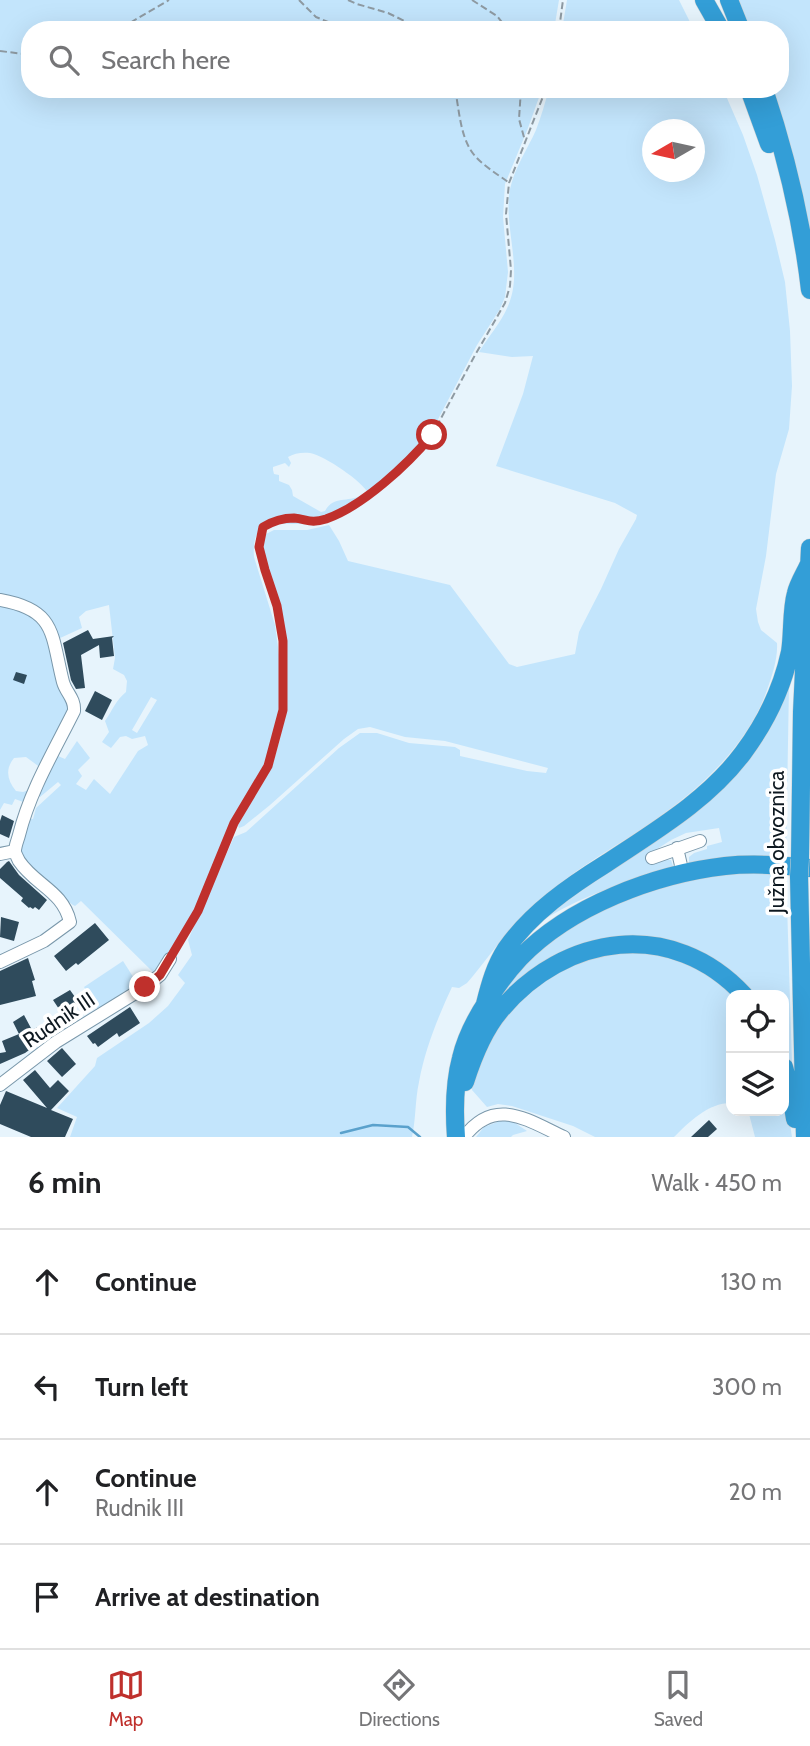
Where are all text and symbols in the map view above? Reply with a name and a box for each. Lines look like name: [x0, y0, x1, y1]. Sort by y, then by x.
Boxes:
search box: [21, 21, 789, 98]
icon: search: [45, 41, 83, 79]
text: Search here: [101, 44, 230, 76]
north arrow: [642, 119, 705, 182]
route start: [416, 419, 447, 450]
street label: Južna obvoznica: [764, 771, 789, 914]
route end: [129, 971, 160, 1002]
street label: Rudnik III: [18, 986, 99, 1053]
map controls: [726, 990, 789, 1116]
button: locate: [726, 990, 789, 1053]
button: layers: [726, 1053, 789, 1116]
text: 6 min: [28, 1164, 101, 1201]
text: Walk · 450 m: [651, 1169, 782, 1197]
icon: ahead: [28, 1263, 66, 1301]
text: Continue: [95, 1266, 197, 1298]
text: 130 m: [721, 1268, 782, 1296]
icon: left: [28, 1368, 66, 1406]
text: Turn left: [95, 1371, 188, 1403]
text: 300 m: [712, 1373, 782, 1401]
text: Continue: [95, 1462, 197, 1494]
icon: ahead: [28, 1473, 66, 1511]
text: 20 m: [729, 1478, 782, 1506]
text: Rudnik III: [95, 1494, 184, 1522]
icon: arrive: [28, 1578, 66, 1616]
text: Arrive at destination: [95, 1581, 320, 1613]
tab: Map: [107, 1666, 145, 1731]
tab: Directions: [359, 1666, 440, 1731]
tab: Saved: [654, 1666, 703, 1731]

